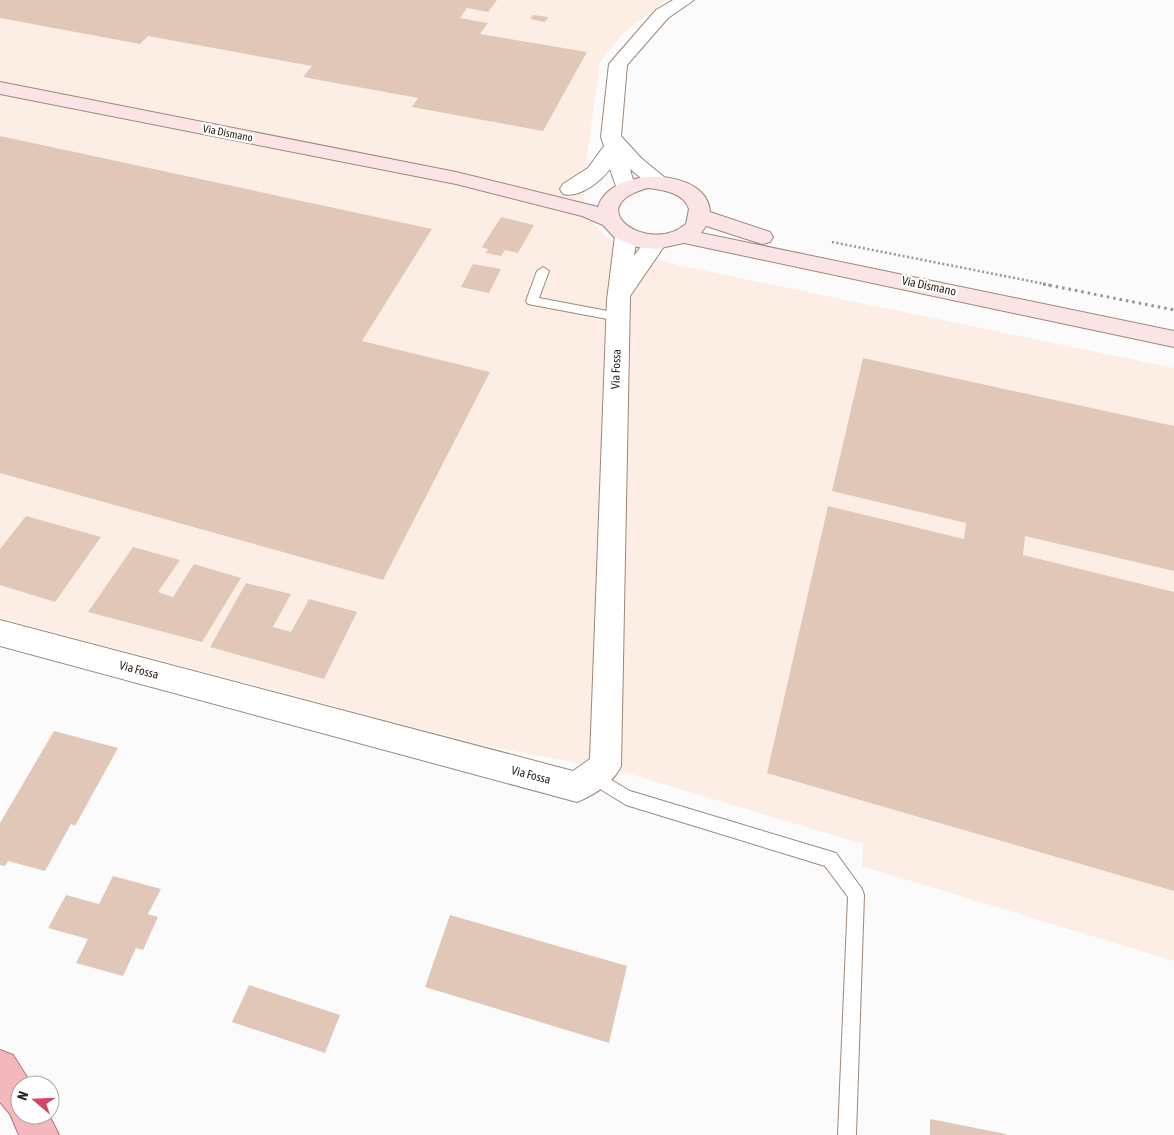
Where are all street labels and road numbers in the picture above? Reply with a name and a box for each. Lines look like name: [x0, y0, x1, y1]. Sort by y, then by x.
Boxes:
street label: Via Dismano: [202, 122, 254, 144]
street label: Via Dismano: [901, 273, 958, 299]
street label: Via Fossa: [608, 349, 624, 389]
street label: Via Fossa: [118, 658, 160, 682]
street label: Via Fossa: [510, 763, 552, 787]

